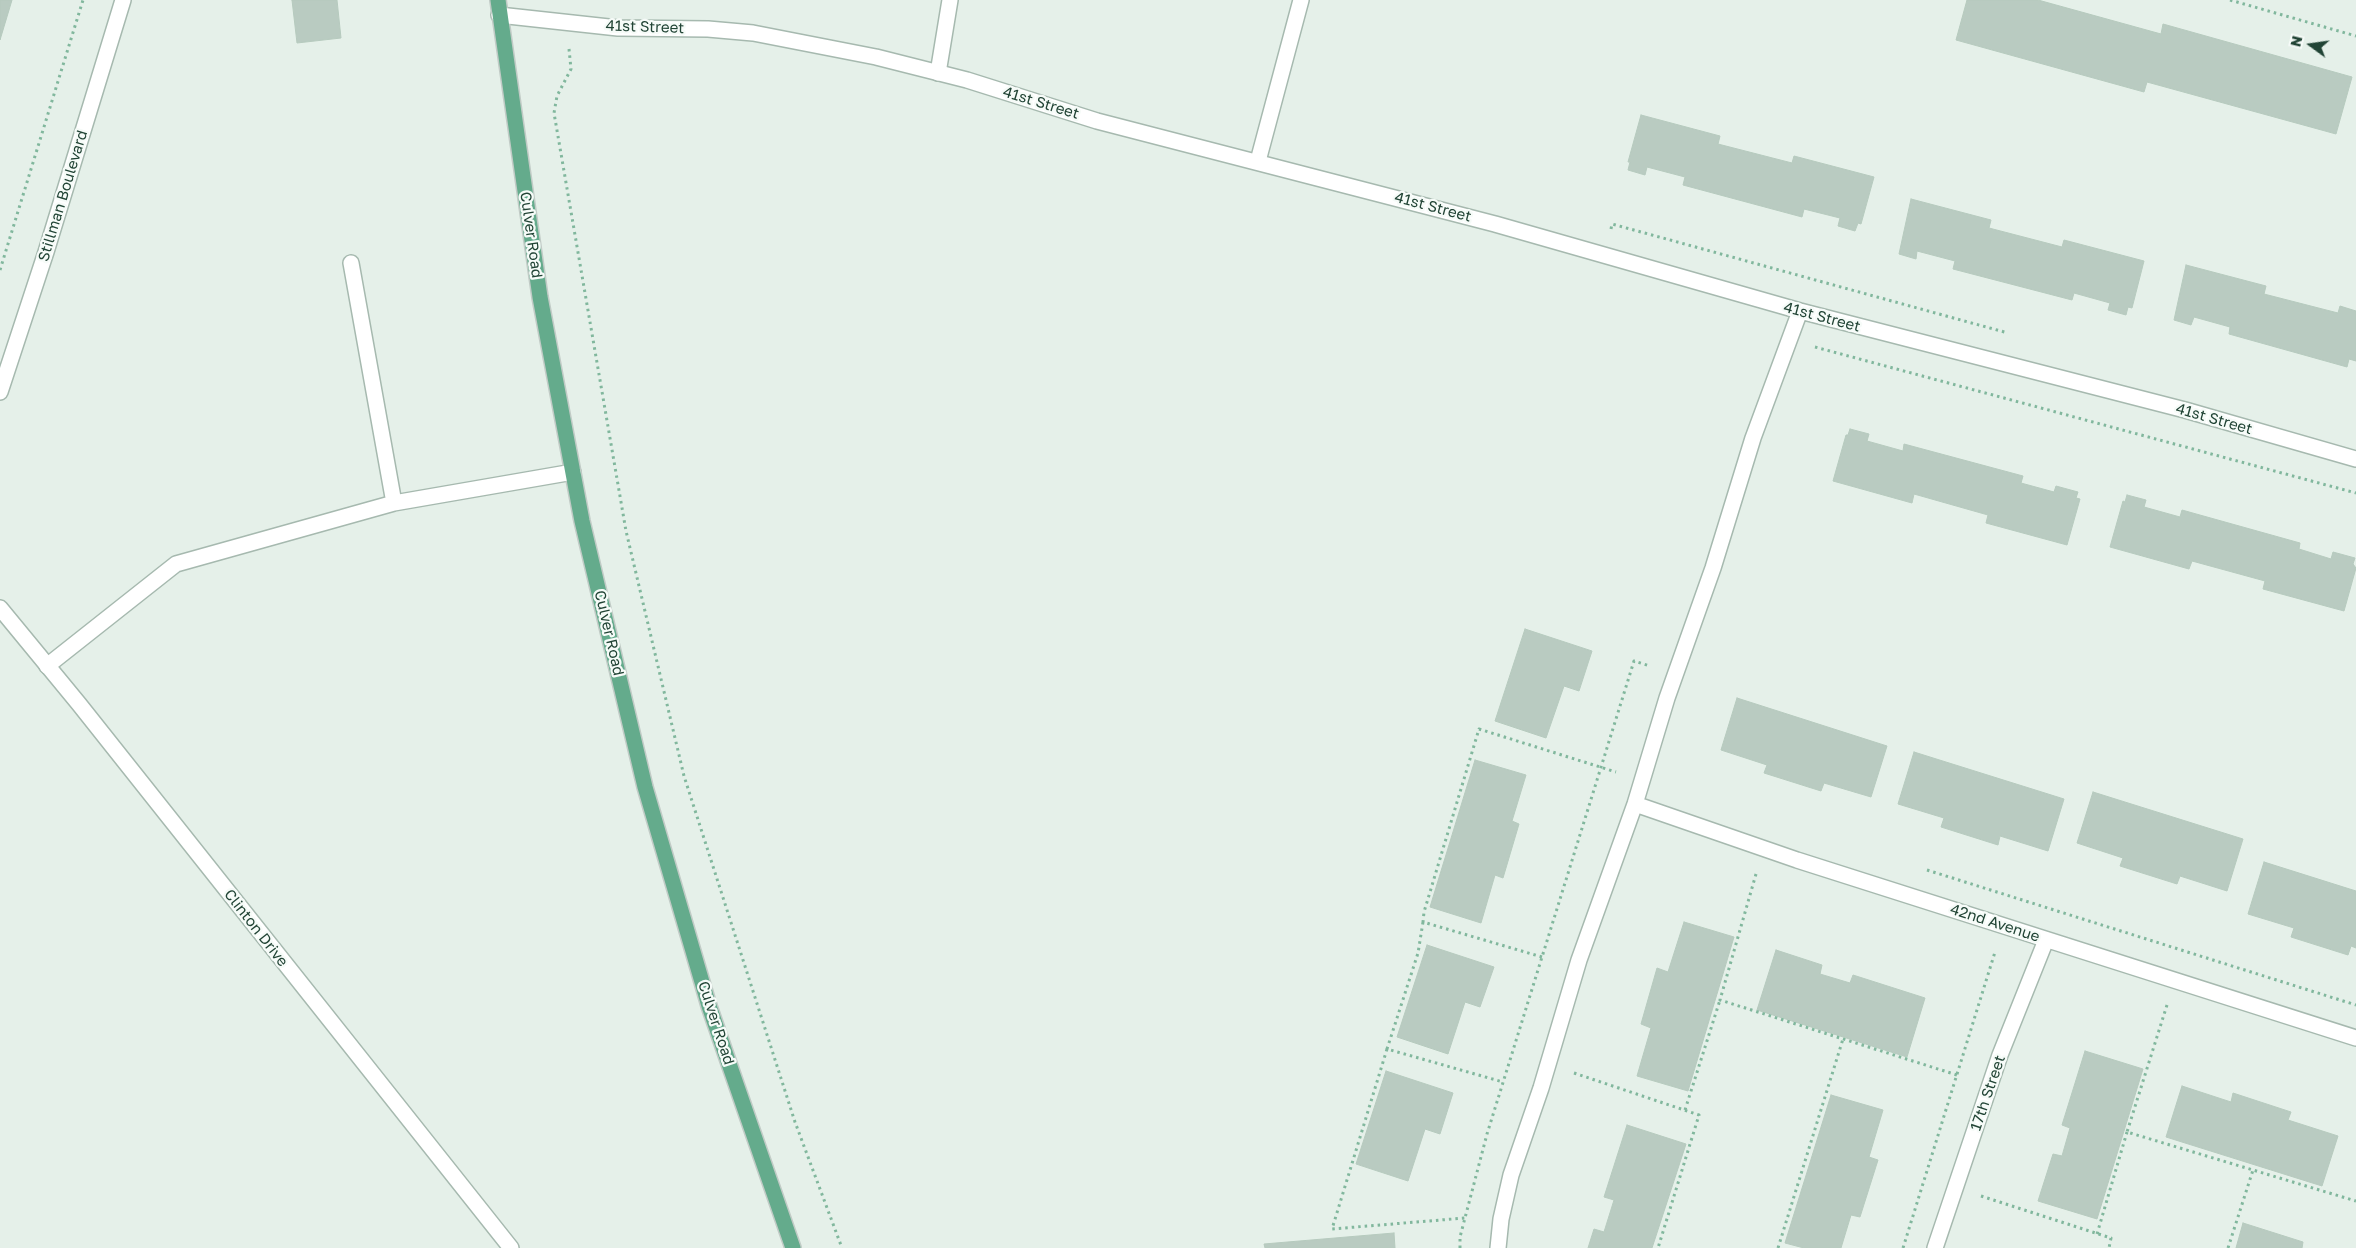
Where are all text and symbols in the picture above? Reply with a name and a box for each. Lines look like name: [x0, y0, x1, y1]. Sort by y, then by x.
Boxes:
street label: 41st Street: [605, 17, 685, 37]
north arrow: [2286, 20, 2336, 70]
text: N: [2286, 34, 2305, 48]
street label: 41st Street: [1001, 83, 1081, 123]
street label: Stillman Boulevard: [34, 128, 92, 264]
street label: 41st Street: [1393, 188, 1473, 226]
street label: Culver Road: [516, 191, 546, 279]
street label: 41st Street: [1782, 298, 1862, 336]
street label: 41st Street: [2174, 400, 2254, 438]
street label: Culver Road: [590, 589, 628, 677]
street label: Clinton Drive: [220, 886, 292, 970]
street label: 42nd Avenue: [1948, 900, 2042, 946]
street label: Culver Road: [694, 979, 738, 1067]
street label: 17th Street: [1967, 1053, 2009, 1133]

